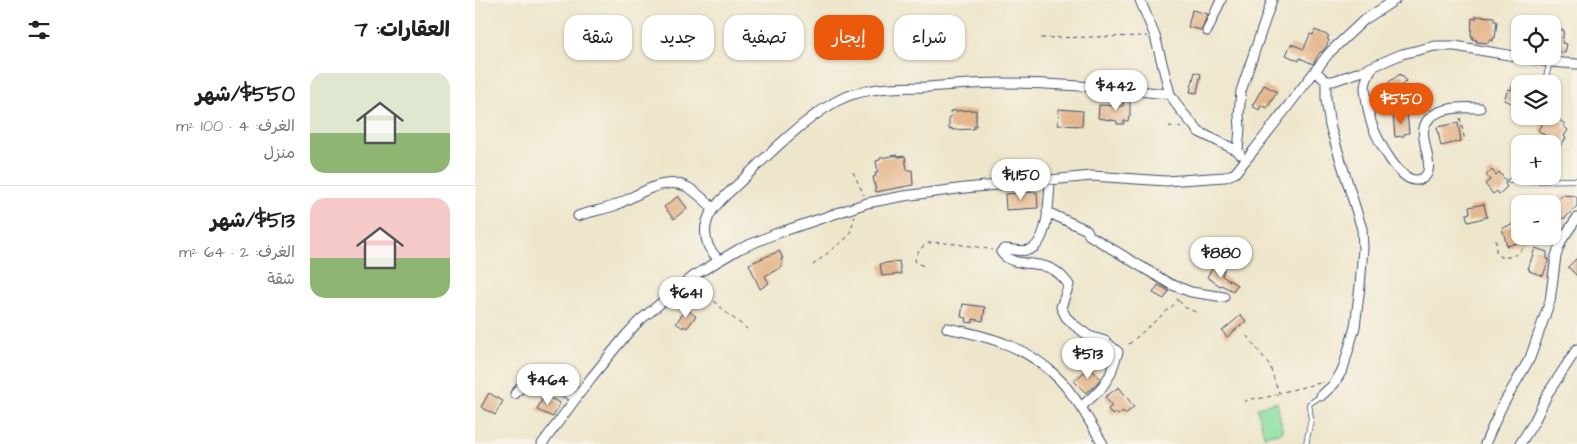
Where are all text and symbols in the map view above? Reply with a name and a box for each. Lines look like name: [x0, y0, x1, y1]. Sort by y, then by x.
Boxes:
text: العقارات: 7: [355, 15, 450, 44]
chip: شقة: [564, 15, 632, 60]
chip: جديد: [642, 15, 714, 60]
chip: تصفية: [724, 15, 804, 60]
chip: إيجار: [814, 15, 884, 60]
chip: شراء: [894, 15, 965, 60]
map controls: [1511, 15, 1561, 245]
button: locate: [1511, 15, 1561, 65]
icon: filters: [25, 16, 53, 44]
pin: $442: [1086, 70, 1146, 112]
text: $442: [1096, 75, 1136, 97]
button: layers: [1511, 75, 1561, 125]
text: $550/شهر: [196, 80, 295, 109]
pin: $550: [1371, 82, 1431, 125]
text: $550: [1380, 88, 1422, 110]
icon: home: [350, 93, 410, 153]
text: الغرف: 4 · 100 m²: [176, 115, 295, 137]
button: +: [1511, 135, 1561, 185]
text: منزل: [263, 142, 295, 164]
pin: $1,150: [980, 158, 1062, 201]
text: $1,150: [1002, 164, 1040, 186]
button: −: [1511, 195, 1561, 245]
text: $513/شهر: [211, 206, 295, 235]
icon: home: [350, 218, 410, 278]
pin: $880: [1191, 236, 1251, 279]
text: الغرف: 2 · 64 m²: [179, 241, 295, 263]
text: $880: [1201, 242, 1241, 264]
text: شقة: [267, 268, 295, 290]
pin: $641: [656, 276, 716, 319]
text: $641: [670, 282, 702, 304]
pin: $513: [1058, 338, 1118, 380]
text: $513: [1073, 343, 1103, 365]
pin: $464: [518, 364, 578, 406]
text: $464: [528, 369, 568, 391]

